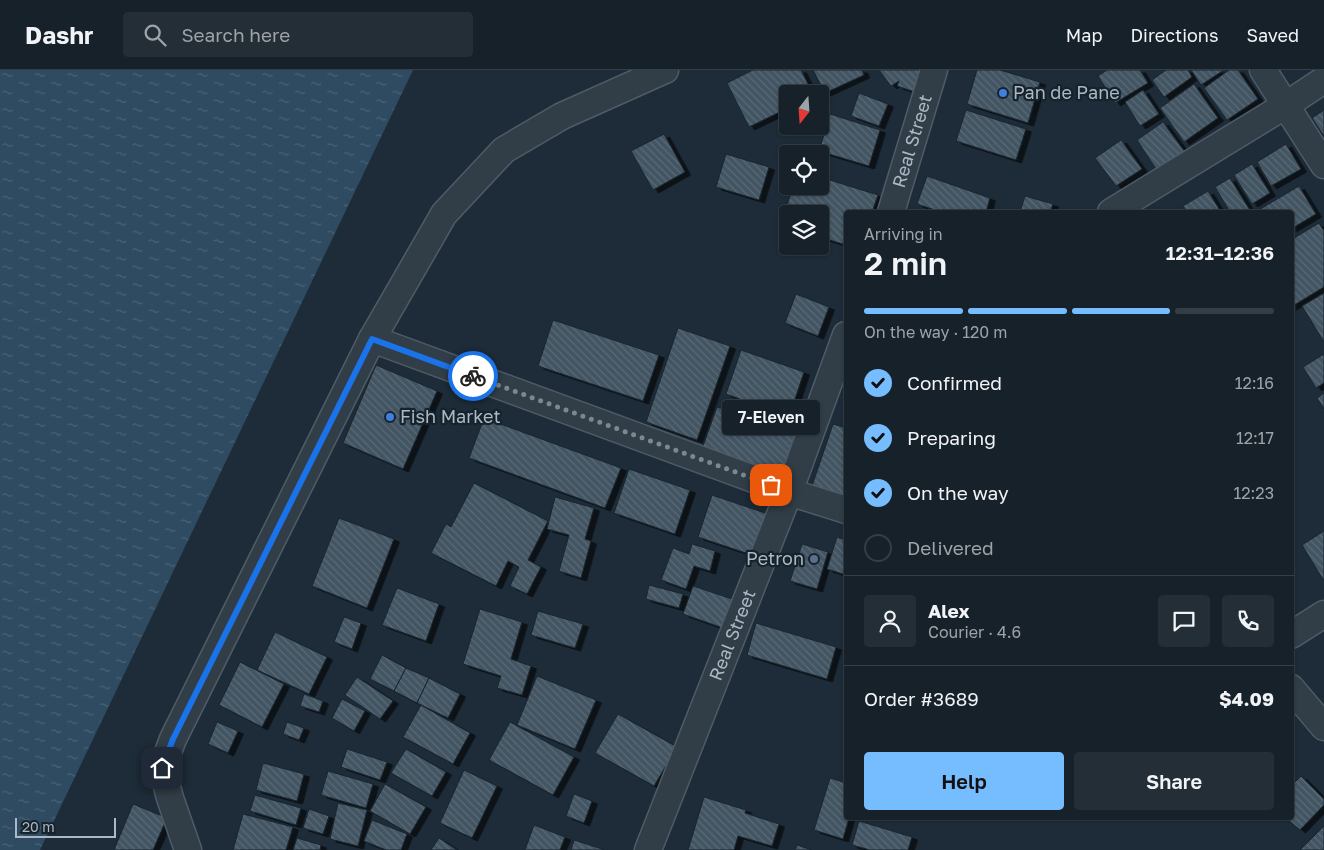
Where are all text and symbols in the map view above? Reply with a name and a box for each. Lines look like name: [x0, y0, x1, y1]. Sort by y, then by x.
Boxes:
search box: [123, 12, 473, 57]
text: Dashr: [25, 20, 93, 49]
icon: search: [141, 21, 169, 49]
text: Search here: [181, 23, 290, 46]
text: Map: [1066, 24, 1102, 46]
text: Directions: [1130, 24, 1218, 46]
text: Saved: [1246, 24, 1299, 46]
place label: Pan de Pane: [1013, 81, 1120, 103]
north arrow: [779, 85, 829, 135]
map controls: [779, 85, 829, 255]
marker: Pan de Pane: [997, 87, 1009, 99]
street label: Real Street: [887, 92, 936, 190]
button: locate: [779, 145, 829, 195]
button: layers: [779, 205, 829, 255]
text: Arriving in: [864, 224, 943, 244]
text: 12:31–12:36: [1166, 241, 1274, 264]
text: 2 min: [864, 244, 947, 282]
text: On the way · 120 m: [864, 322, 1007, 342]
courier: [448, 351, 498, 401]
icon: bike: [459, 362, 487, 390]
icon: check: [864, 369, 892, 397]
text: Confirmed: [907, 371, 1002, 394]
text: 12:16: [1235, 373, 1274, 393]
callout: 7-Eleven: [722, 400, 820, 435]
place label: Fish Market: [400, 405, 501, 427]
text: 7-Eleven: [738, 407, 804, 427]
marker: Fish Market: [384, 411, 396, 423]
icon: check: [864, 424, 892, 452]
text: Preparing: [907, 426, 996, 449]
text: 12:17: [1236, 428, 1274, 448]
pin: [750, 464, 792, 506]
icon: bag: [757, 471, 785, 499]
icon: check: [864, 479, 892, 507]
text: On the way: [907, 481, 1009, 504]
text: 12:23: [1234, 483, 1274, 503]
text: Delivered: [907, 536, 994, 559]
place label: Petron: [746, 547, 804, 569]
marker: Petron: [808, 553, 820, 565]
street label: Real Street: [704, 586, 760, 684]
button: person: [864, 595, 916, 647]
button: chat: [1158, 595, 1210, 647]
button: phone: [1222, 595, 1274, 647]
text: Alex: [928, 599, 969, 622]
text: Courier · 4.6: [928, 622, 1021, 642]
text: Order #3689: [864, 687, 979, 710]
text: $4.09: [1219, 687, 1274, 710]
pin: [141, 747, 183, 789]
button: Help: [864, 752, 1064, 810]
button: Share: [1074, 752, 1274, 810]
icon: home: [148, 754, 176, 782]
scale bar: [15, 815, 116, 838]
text: 20 m: [22, 818, 55, 835]

